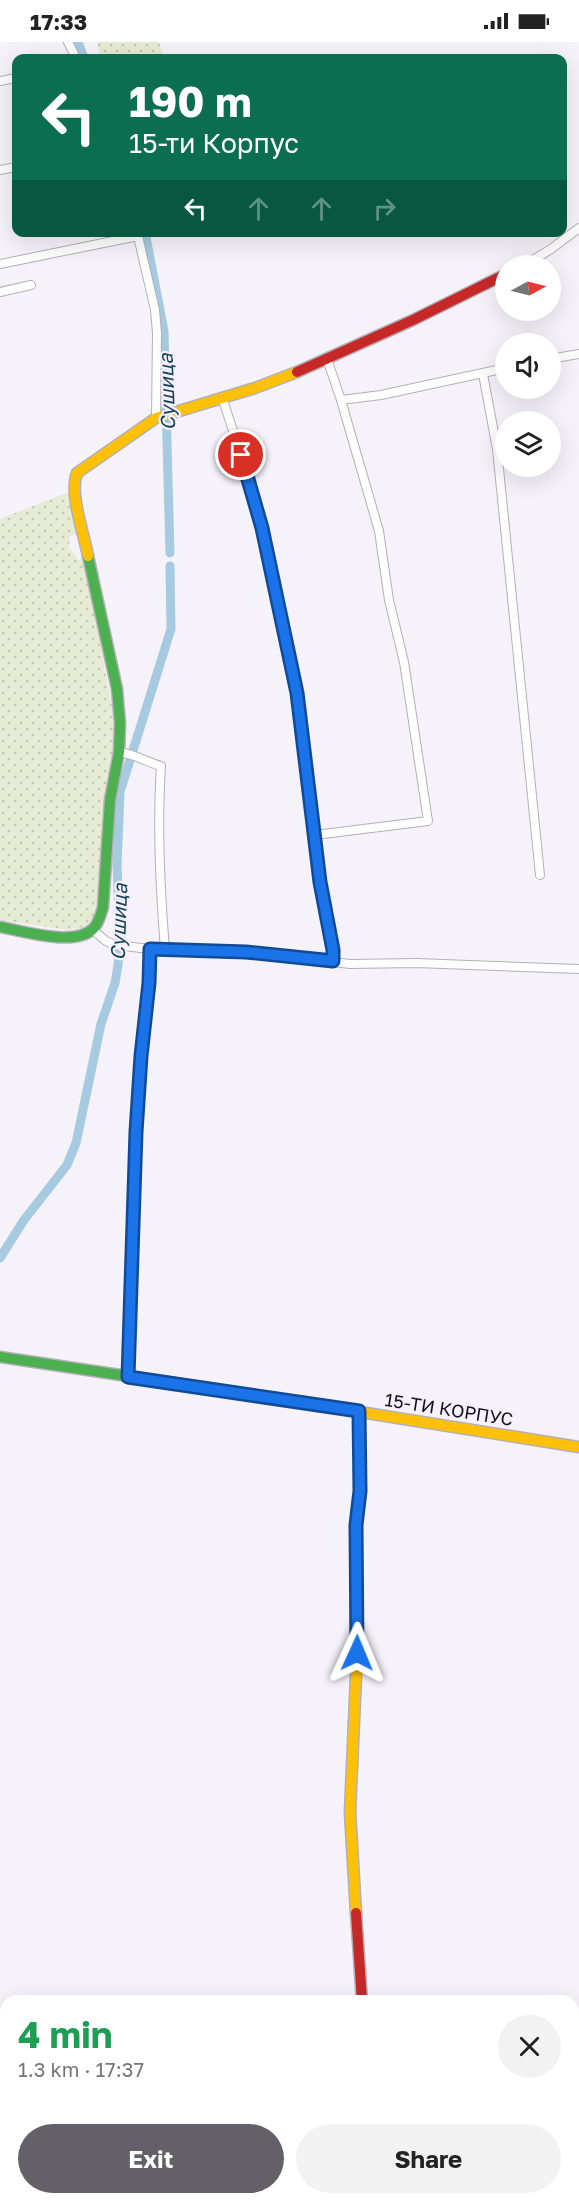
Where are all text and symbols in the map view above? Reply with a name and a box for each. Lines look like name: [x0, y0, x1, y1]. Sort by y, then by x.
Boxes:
text: 17:33: [30, 8, 87, 35]
text: 190 m: [129, 76, 252, 126]
icon: left: [30, 78, 108, 156]
text: 15-ти Корпус: [129, 127, 299, 159]
icon: left: [179, 192, 212, 225]
icon: ahead: [242, 192, 275, 225]
icon: ahead: [305, 192, 338, 225]
icon: right: [368, 192, 401, 225]
north arrow: [495, 255, 561, 321]
map controls: [495, 255, 561, 477]
button: sound: [495, 333, 561, 399]
water label: Сушица: [153, 352, 180, 431]
button: layers: [495, 411, 561, 477]
pin: [215, 429, 266, 480]
icon: arrive: [224, 438, 257, 471]
water label: Сушица: [105, 882, 132, 961]
street label: 15-ТИ КОРПУС: [383, 1388, 515, 1430]
position arrow: [325, 1621, 389, 1685]
text: 4 min: [18, 2013, 113, 2056]
button: close: [498, 2015, 561, 2078]
text: 1.3 km · 17:37: [18, 2057, 144, 2081]
button: Exit: [18, 2124, 284, 2193]
button: Share: [296, 2124, 561, 2193]

